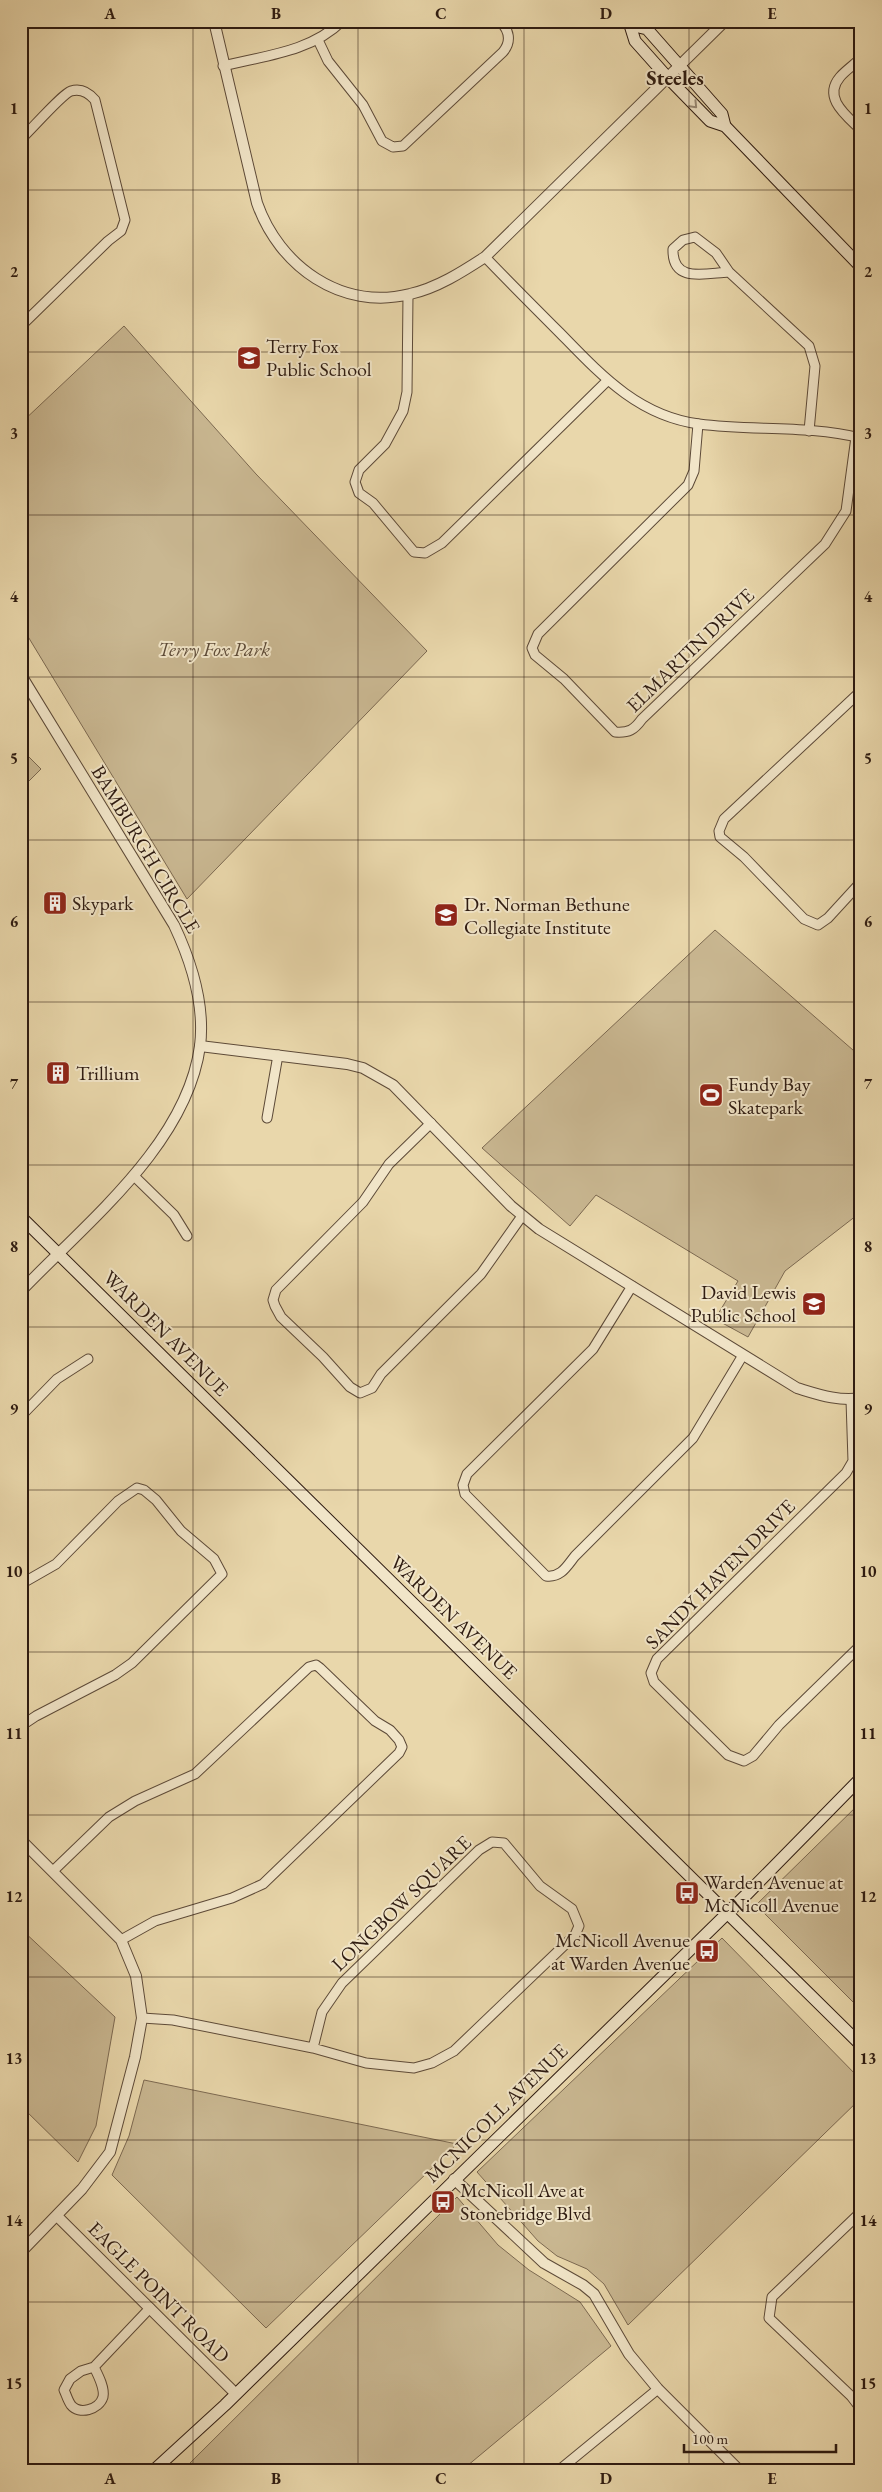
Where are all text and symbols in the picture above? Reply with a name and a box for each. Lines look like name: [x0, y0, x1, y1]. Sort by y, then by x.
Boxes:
text: A: [103, 3, 116, 24]
text: B: [271, 3, 281, 24]
text: C: [435, 3, 447, 24]
text: D: [600, 3, 612, 24]
text: E: [767, 3, 777, 24]
district label: Steeles: [646, 64, 704, 91]
text: 1: [10, 98, 18, 119]
text: 1: [864, 98, 872, 119]
one-way arrow: [689, 99, 698, 108]
text: 2: [10, 261, 19, 282]
text: 2: [864, 261, 873, 282]
place label: Terry Fox Public School: [266, 333, 372, 382]
school or university icon: Terry Fox Public School: [236, 345, 262, 371]
text: 3: [10, 423, 18, 444]
text: 3: [864, 423, 872, 444]
street label: ELMARTIN DRIVE: [621, 582, 759, 718]
text: 4: [10, 586, 19, 607]
text: 4: [864, 586, 873, 607]
park label: Terry Fox Park: [158, 636, 270, 662]
text: 5: [10, 748, 18, 769]
text: 5: [864, 748, 872, 769]
street label: BAMBURGH CIRCLE: [86, 760, 206, 938]
building icon: Skypark: [42, 890, 68, 916]
place label: Skypark: [72, 890, 134, 916]
place label: Dr. Norman Bethune Collegiate Institute: [464, 891, 630, 940]
school or university icon: Dr. Norman Bethune Collegiate Institute: [433, 902, 459, 928]
text: 6: [10, 911, 19, 932]
text: 6: [864, 911, 873, 932]
building icon: Trillium: [45, 1060, 71, 1086]
place label: Trillium: [76, 1060, 140, 1086]
place label: Fundy Bay Skatepark: [728, 1071, 811, 1120]
text: 7: [10, 1073, 19, 1094]
text: 7: [864, 1073, 873, 1094]
sports icon: Fundy Bay Skatepark: [698, 1082, 724, 1108]
text: 8: [10, 1236, 18, 1257]
text: 8: [864, 1236, 872, 1257]
street label: WARDEN AVENUE: [98, 1265, 234, 1401]
place label: David Lewis Public School: [691, 1279, 796, 1328]
school or university icon: David Lewis Public School: [801, 1291, 827, 1317]
text: 9: [10, 1398, 19, 1419]
text: 9: [864, 1398, 873, 1419]
street label: SANDY HAVEN DRIVE: [639, 1493, 801, 1655]
street label: WARDEN AVENUE: [385, 1549, 523, 1685]
text: 10: [6, 1561, 23, 1582]
text: 10: [860, 1561, 877, 1582]
text: 11: [6, 1723, 22, 1744]
text: 11: [860, 1723, 876, 1744]
street label: LONGBOW SQUARE: [326, 1830, 476, 1976]
place label: Warden Avenue at McNicoll Avenue: [704, 1869, 844, 1918]
bus stop icon: Warden Avenue at McNicoll Avenue: [674, 1880, 700, 1906]
text: 12: [6, 1886, 23, 1907]
text: 12: [860, 1886, 877, 1907]
place label: McNicoll Avenue at Warden Avenue: [551, 1927, 690, 1976]
bus stop icon: McNicoll Avenue at Warden Avenue: [694, 1938, 720, 1964]
street label: MCNICOLL AVENUE: [419, 2038, 573, 2188]
text: 13: [6, 2048, 22, 2069]
text: 13: [860, 2048, 876, 2069]
place label: McNicoll Ave at Stonebridge Blvd: [460, 2177, 592, 2226]
bus stop icon: McNicoll Ave at Stonebridge Blvd: [430, 2189, 456, 2215]
text: 14: [6, 2210, 23, 2231]
text: 14: [860, 2210, 877, 2231]
street label: EAGLE POINT ROAD: [83, 2216, 235, 2368]
text: 15: [6, 2373, 22, 2394]
text: 15: [860, 2373, 876, 2394]
scale bar: [684, 2422, 837, 2454]
text: 100 m: [692, 2429, 729, 2448]
text: A: [103, 2468, 116, 2489]
text: B: [271, 2468, 281, 2489]
text: C: [435, 2468, 447, 2489]
text: D: [600, 2468, 612, 2489]
text: E: [767, 2468, 777, 2489]

